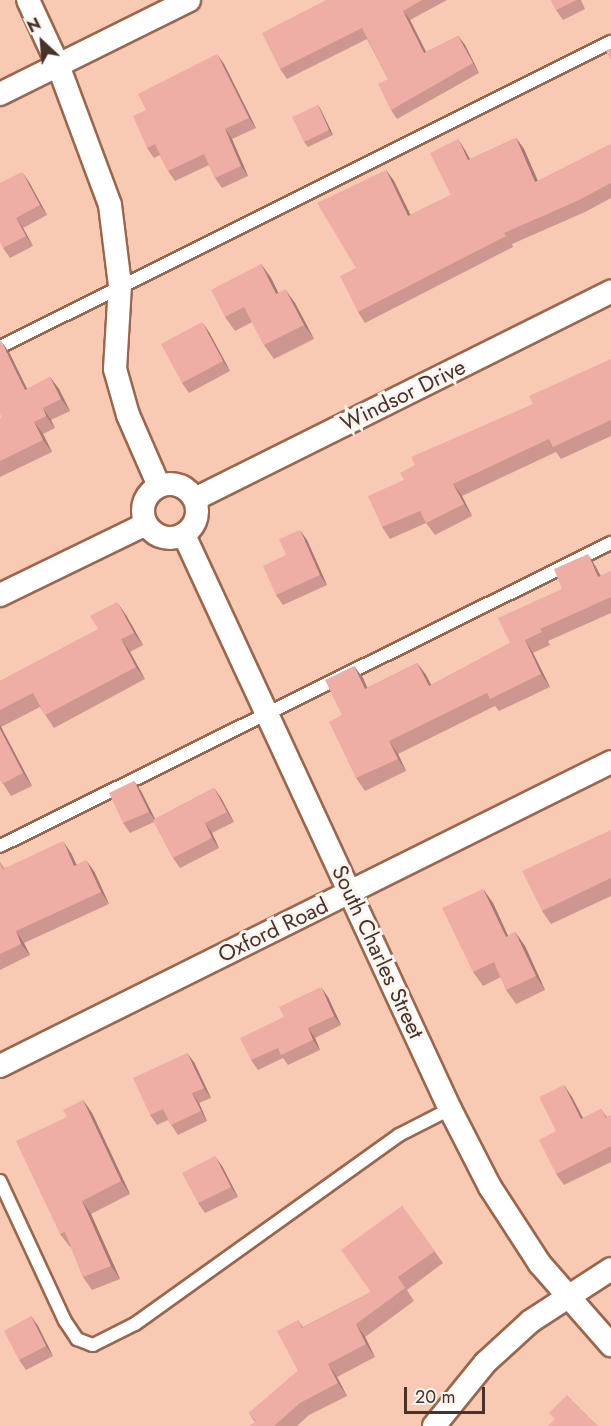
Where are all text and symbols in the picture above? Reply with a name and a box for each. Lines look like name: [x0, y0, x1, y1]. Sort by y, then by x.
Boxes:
north arrow: [12, 12, 72, 72]
text: N: [23, 12, 45, 38]
street label: Windsor Drive: [336, 353, 470, 437]
street label: South Charles Street: [326, 861, 430, 1043]
street label: Oxford Road: [214, 892, 332, 968]
scale bar: [407, 1375, 488, 1413]
text: 20 m: [415, 1384, 455, 1410]

